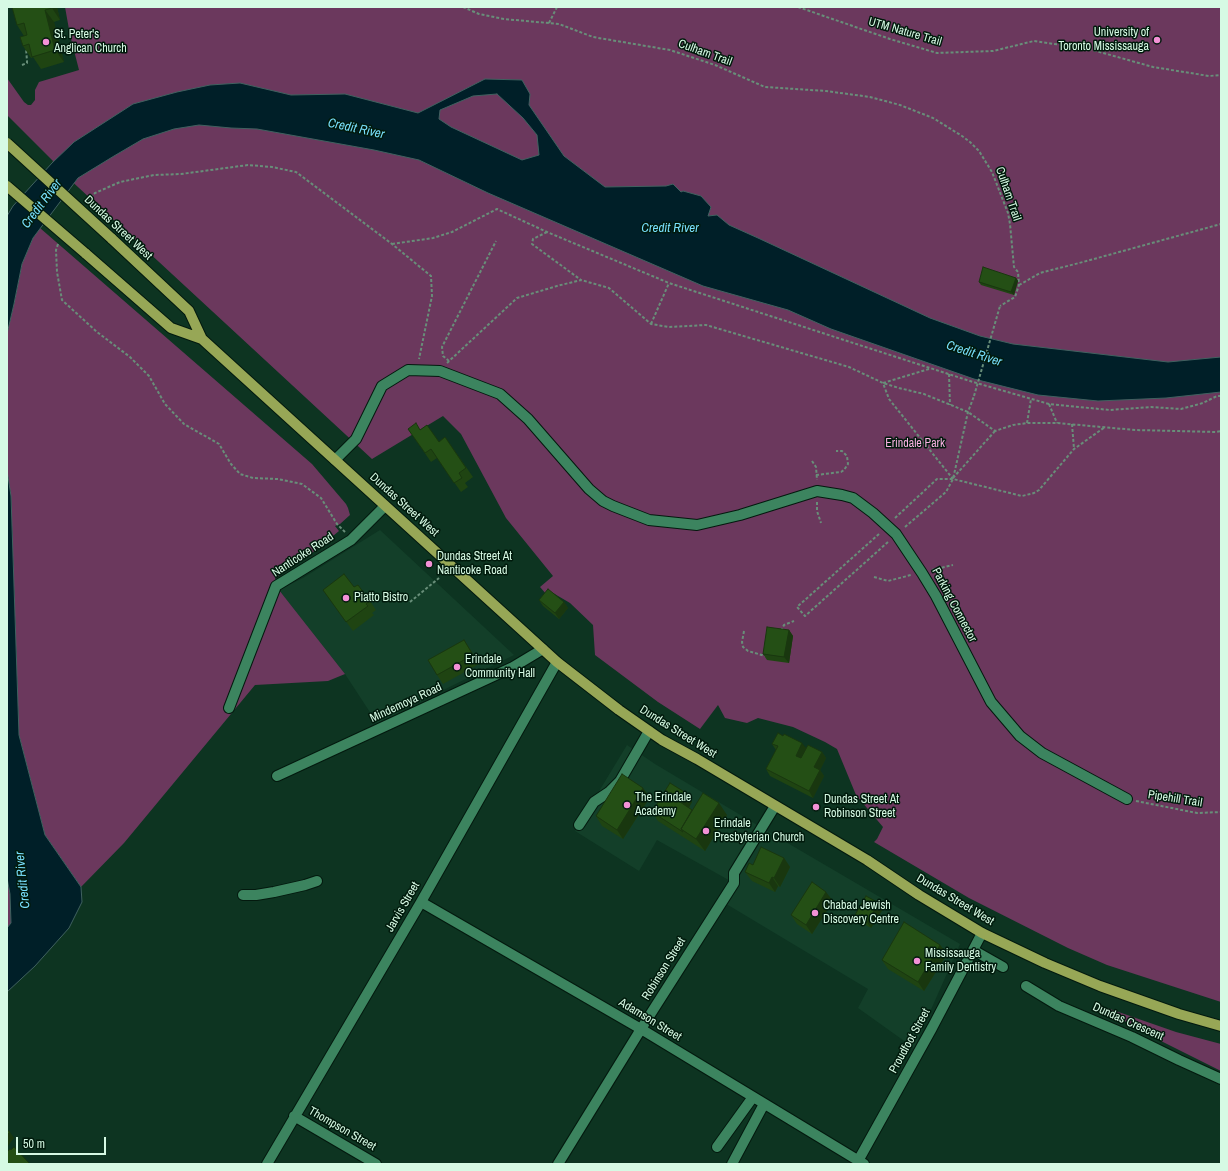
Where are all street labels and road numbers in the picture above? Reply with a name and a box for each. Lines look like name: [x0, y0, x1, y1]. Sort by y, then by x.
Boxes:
street label: UTM Nature Trail: [867, 15, 943, 49]
street label: Culham Trail: [676, 37, 734, 69]
street label: Culham Trail: [992, 165, 1024, 223]
street label: Dundas Street West: [81, 193, 155, 263]
street label: Dundas Street West: [367, 470, 441, 540]
street label: Nanticoke Road: [269, 530, 337, 580]
street label: Parking Connector: [928, 565, 980, 645]
street label: Mindemoya Road: [368, 680, 444, 726]
street label: Dundas Street West: [637, 703, 719, 761]
street label: Pipehill Trail: [1147, 788, 1203, 810]
street label: Dundas Street West: [914, 871, 996, 929]
street label: Jarvis Street: [383, 879, 423, 935]
street label: Robinson Street: [639, 935, 689, 1003]
street label: Adamson Street: [616, 996, 684, 1044]
street label: Dundas Crescent: [1090, 1000, 1166, 1044]
street label: Proudfoot Street: [886, 1006, 934, 1076]
street label: Thompson Street: [306, 1104, 378, 1154]

